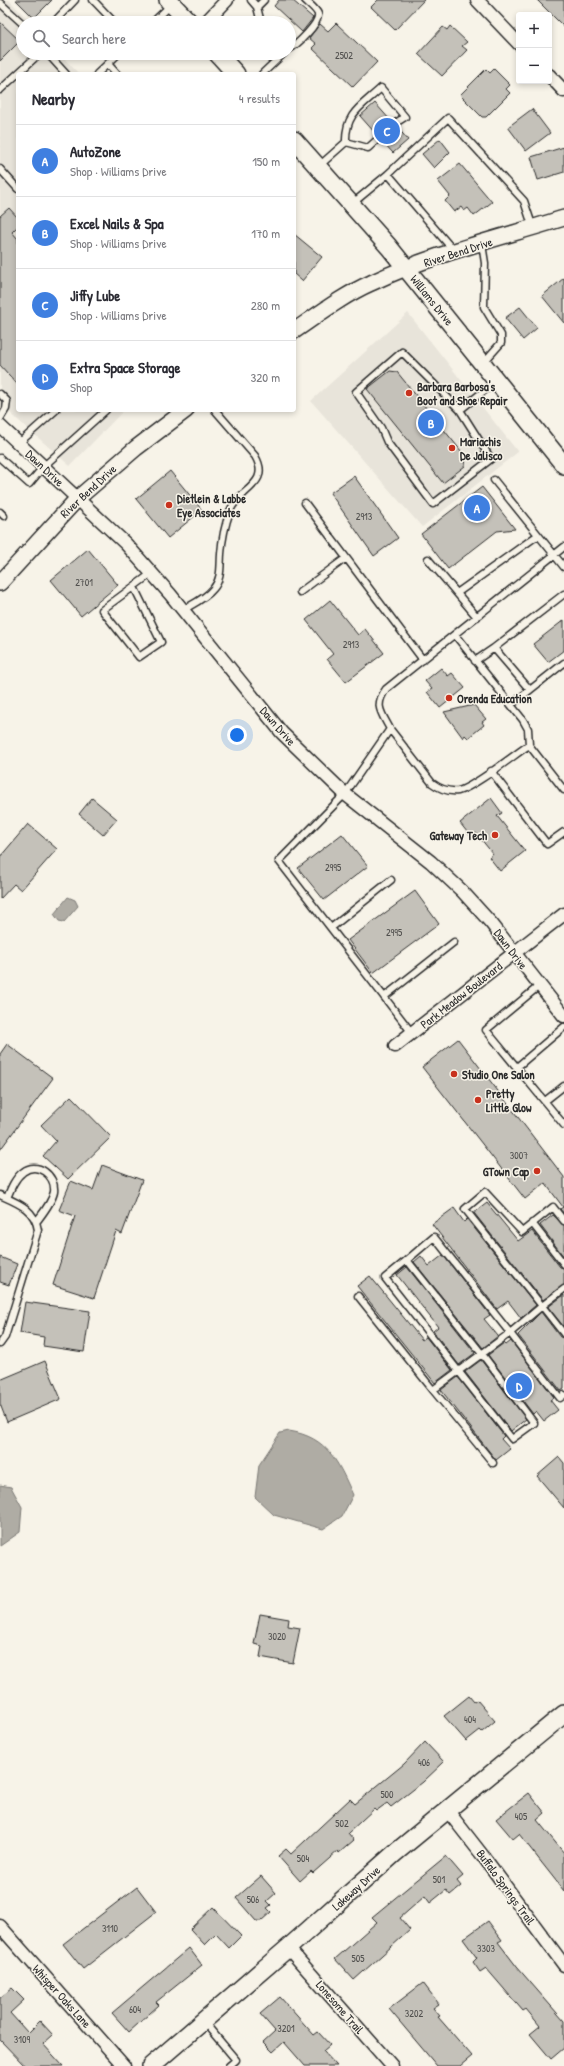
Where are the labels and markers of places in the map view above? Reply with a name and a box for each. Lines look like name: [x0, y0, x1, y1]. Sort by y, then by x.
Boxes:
pin: C: [374, 116, 400, 146]
place label: Barbara Barbosa's Boot and Shoe Repair: [417, 378, 508, 410]
marker: Barbara Barbosa's Boot and Shoe Repair: [404, 388, 414, 398]
pin: B: [418, 408, 444, 438]
place label: Mariachis De Jalisco: [460, 433, 503, 464]
marker: Mariachis De Jalisco: [447, 443, 457, 453]
place label: Dietlein & Labbe Eye Associates: [177, 490, 246, 522]
pin: A: [464, 493, 490, 523]
marker: Dietlein & Labbe Eye Associates: [164, 500, 174, 510]
place label: Orenda Education: [457, 690, 532, 707]
marker: Orenda Education: [444, 693, 454, 703]
place label: Gateway Tech: [429, 827, 488, 845]
marker: Gateway Tech: [490, 830, 500, 840]
place label: Studio One Salon: [462, 1066, 535, 1083]
marker: Studio One Salon: [449, 1069, 459, 1079]
place label: Pretty Little Glow: [486, 1085, 532, 1116]
marker: Pretty Little Glow: [473, 1095, 483, 1105]
place label: GTown Cap: [483, 1163, 530, 1181]
marker: GTown Cap: [532, 1166, 542, 1176]
pin: D: [506, 1371, 532, 1401]

